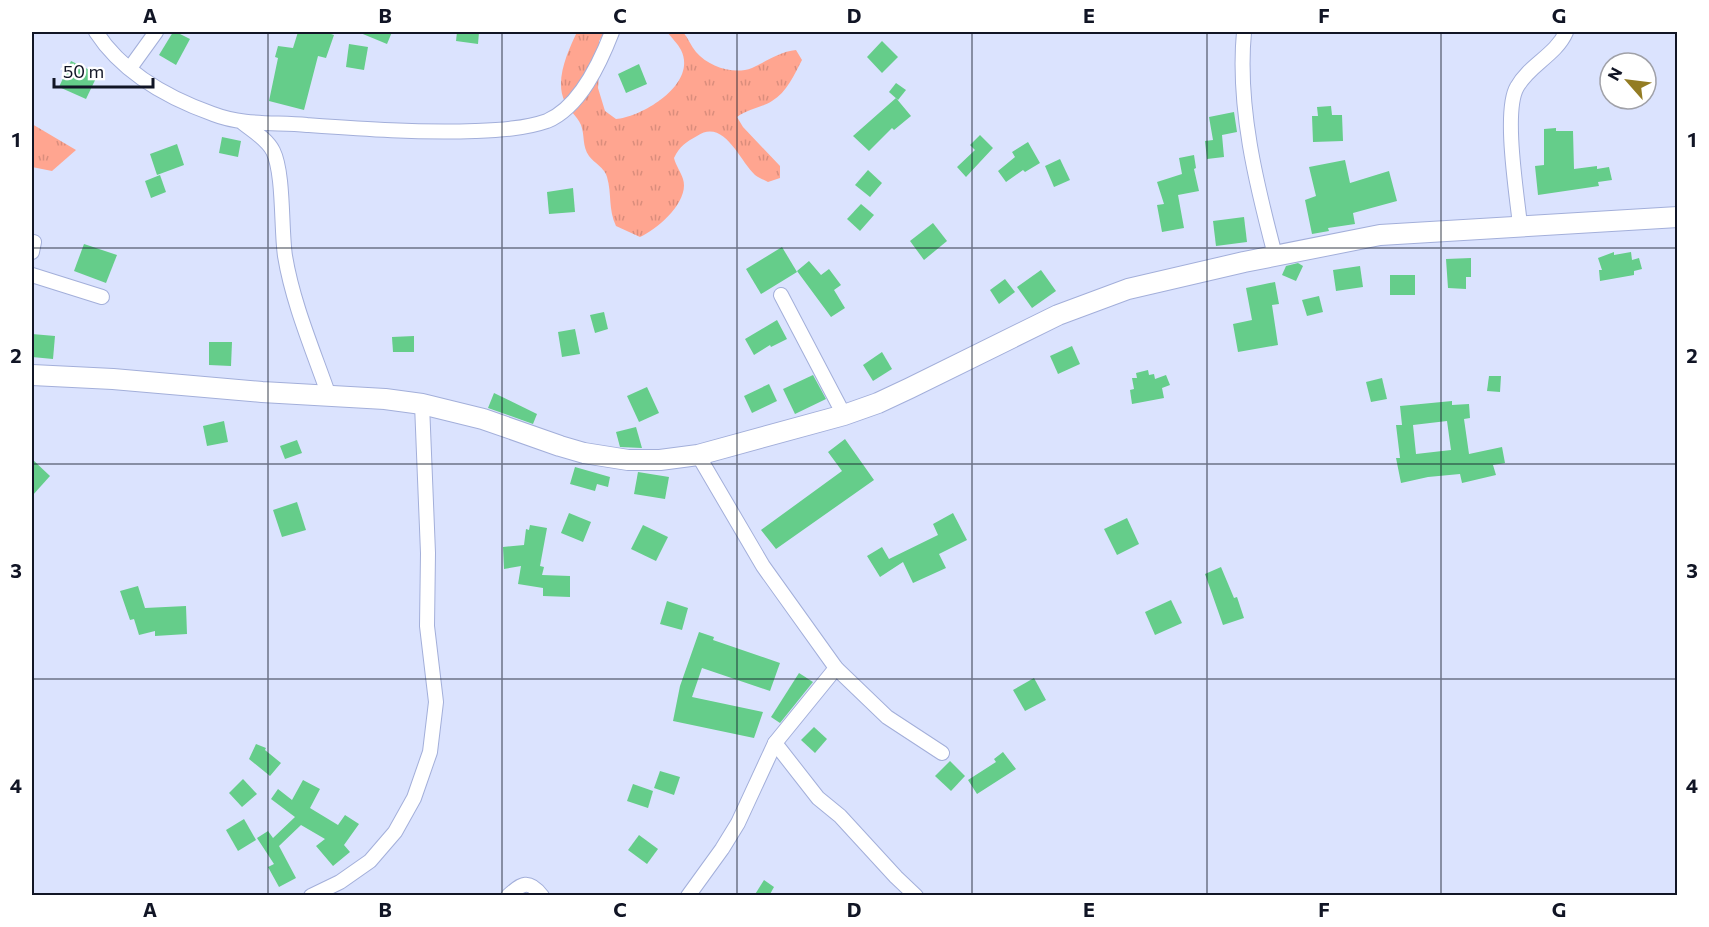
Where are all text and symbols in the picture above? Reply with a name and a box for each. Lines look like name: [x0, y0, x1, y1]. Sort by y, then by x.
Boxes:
text: A: [143, 3, 157, 27]
text: B: [378, 3, 392, 27]
text: C: [613, 3, 627, 27]
text: D: [847, 3, 861, 27]
text: E: [1083, 3, 1095, 27]
text: F: [1318, 3, 1330, 27]
text: G: [1552, 3, 1566, 27]
scale bar: [54, 51, 153, 89]
north arrow: [1598, 51, 1658, 111]
text: 50 m: [63, 60, 104, 82]
text: N: [1603, 64, 1626, 83]
text: 1: [11, 127, 21, 151]
text: 1: [1687, 127, 1697, 151]
text: 2: [10, 343, 22, 367]
text: 2: [1686, 343, 1698, 367]
text: 3: [10, 558, 22, 582]
text: 3: [1686, 558, 1698, 582]
text: 4: [10, 773, 22, 797]
text: 4: [1686, 773, 1698, 797]
text: A: [143, 897, 157, 921]
text: B: [378, 897, 392, 921]
text: C: [613, 897, 627, 921]
text: D: [847, 897, 861, 921]
text: E: [1083, 897, 1095, 921]
text: F: [1318, 897, 1330, 921]
text: G: [1552, 897, 1566, 921]

